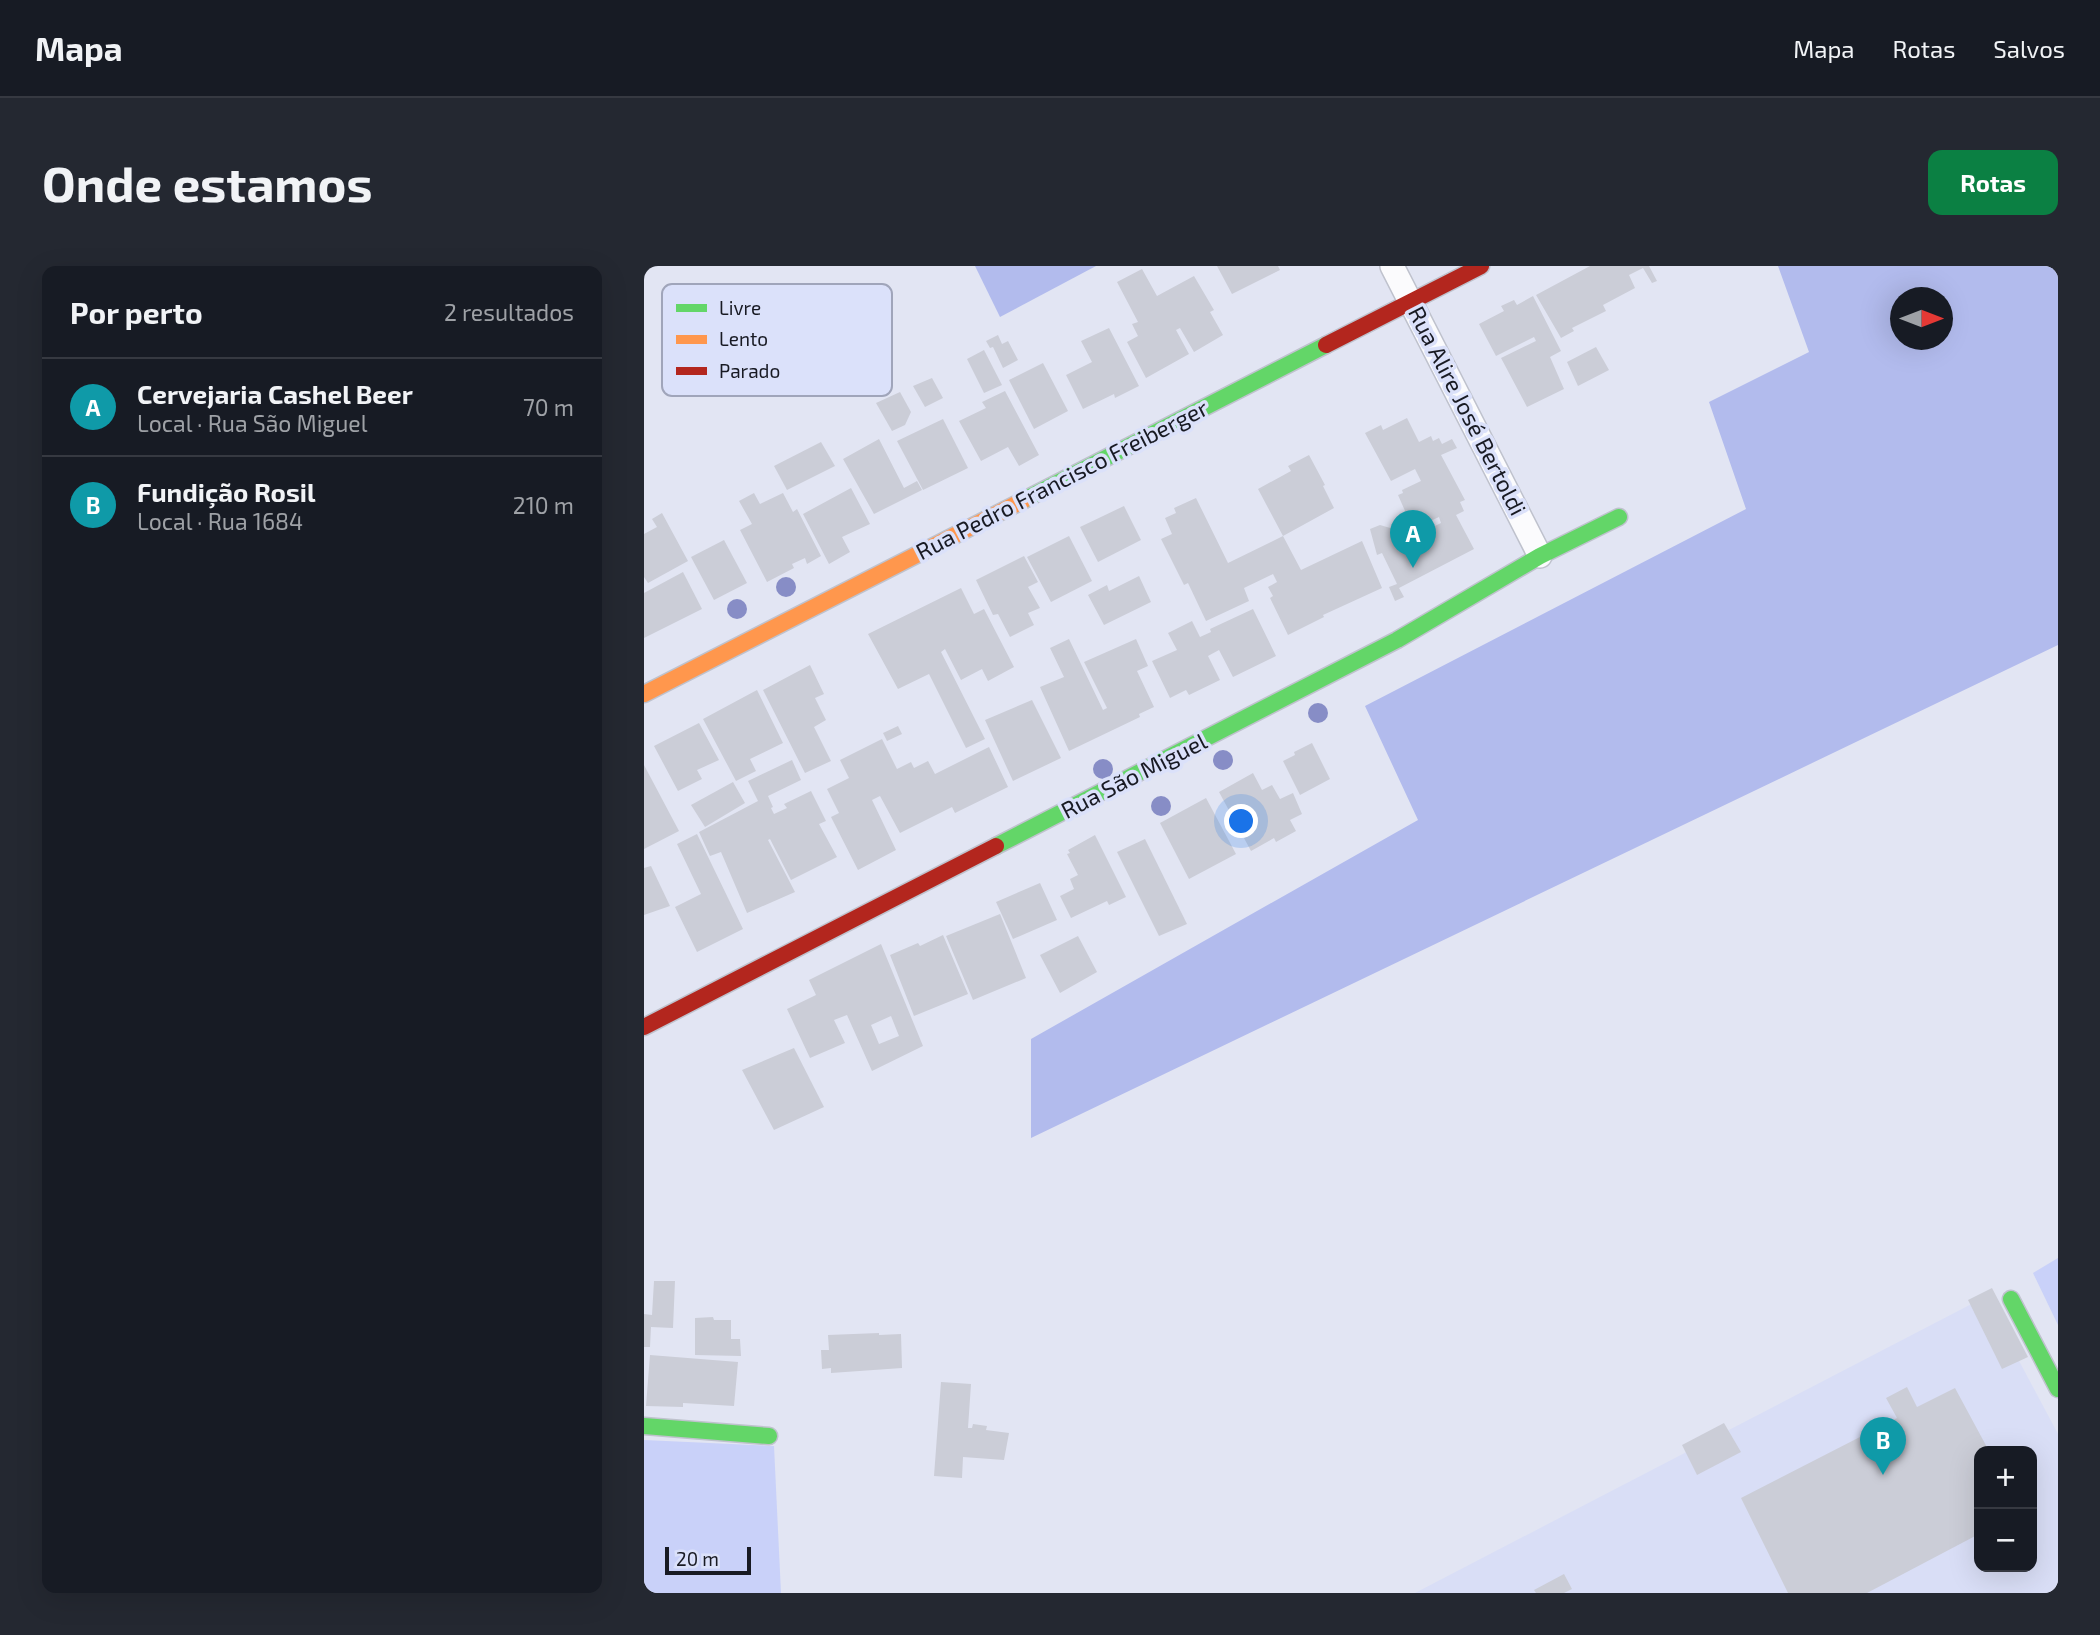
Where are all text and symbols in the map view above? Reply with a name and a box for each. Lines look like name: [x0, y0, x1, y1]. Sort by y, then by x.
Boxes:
text: Mapa: [35, 28, 123, 68]
text: Mapa: [1793, 34, 1855, 63]
text: Rotas: [1893, 34, 1955, 63]
text: Salvos: [1993, 34, 2065, 63]
button: Rotas: [1928, 150, 2058, 215]
text: Onde estamos: [42, 153, 372, 212]
legend: [662, 284, 892, 396]
north arrow: [1890, 287, 1953, 350]
text: Por perto: [70, 294, 203, 330]
text: Livre: [719, 296, 761, 319]
text: 2 resultados: [444, 298, 574, 326]
street label: Rua Alire José Bertoldi: [1403, 301, 1533, 520]
text: Lento: [719, 327, 768, 350]
text: Parado: [719, 359, 780, 382]
text: Cervejaria Cashel Beer: [137, 378, 413, 409]
text: A: [85, 393, 101, 421]
text: 70 m: [523, 393, 574, 421]
street label: Rua Pedro Francisco Freiberger: [911, 393, 1212, 565]
text: Local · Rua São Miguel: [137, 409, 367, 437]
text: Fundição Rosil: [137, 476, 315, 507]
text: B: [86, 491, 100, 519]
text: 210 m: [513, 491, 574, 519]
text: Local · Rua 1684: [137, 507, 303, 535]
pin: A: [1390, 510, 1436, 568]
street label: Rua São Miguel: [1056, 726, 1211, 824]
your location: [1224, 804, 1258, 838]
pin: B: [1860, 1417, 1906, 1475]
map controls: [1974, 1446, 2037, 1572]
button: +: [1974, 1446, 2037, 1509]
button: −: [1974, 1509, 2037, 1572]
scale bar: [665, 1544, 751, 1576]
text: 20 m: [676, 1547, 719, 1570]

